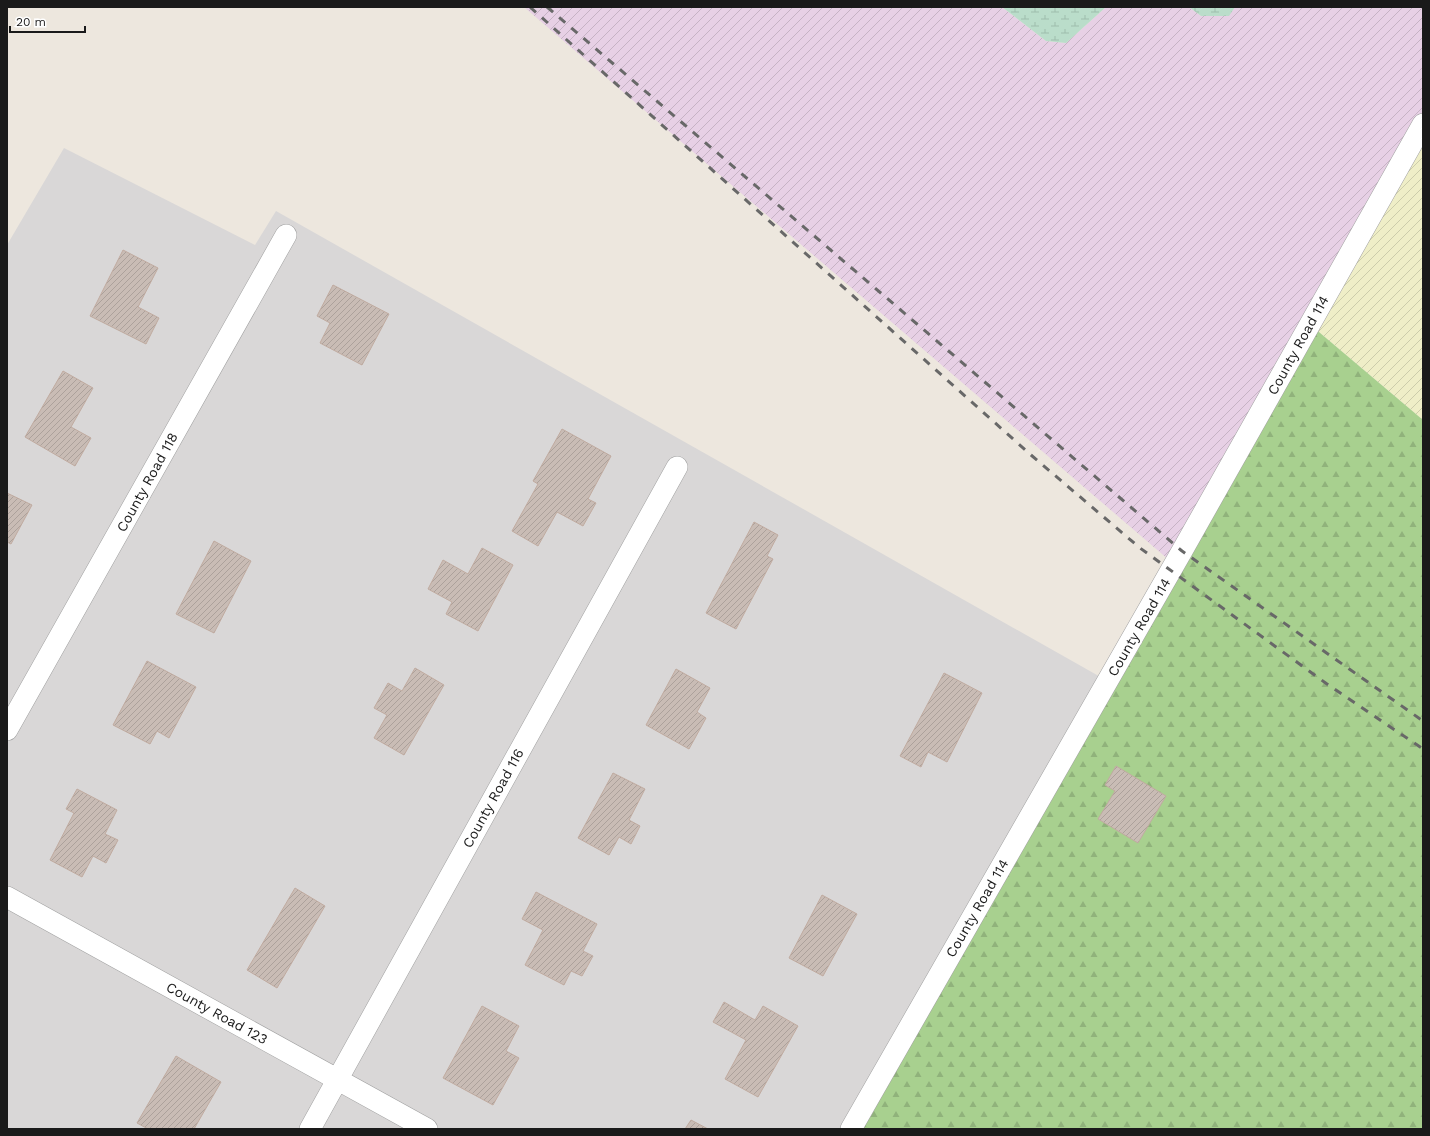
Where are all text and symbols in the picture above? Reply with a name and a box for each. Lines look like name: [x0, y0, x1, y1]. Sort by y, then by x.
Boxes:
scale bar: [10, 8, 85, 34]
text: 20 m: [16, 15, 46, 29]
street label: County Road 114: [1264, 293, 1332, 397]
street label: County Road 118: [113, 430, 181, 534]
street label: County Road 114: [1104, 575, 1174, 679]
street label: County Road 116: [459, 746, 527, 850]
street label: County Road 114: [942, 856, 1012, 960]
street label: County Road 123: [164, 979, 270, 1047]

